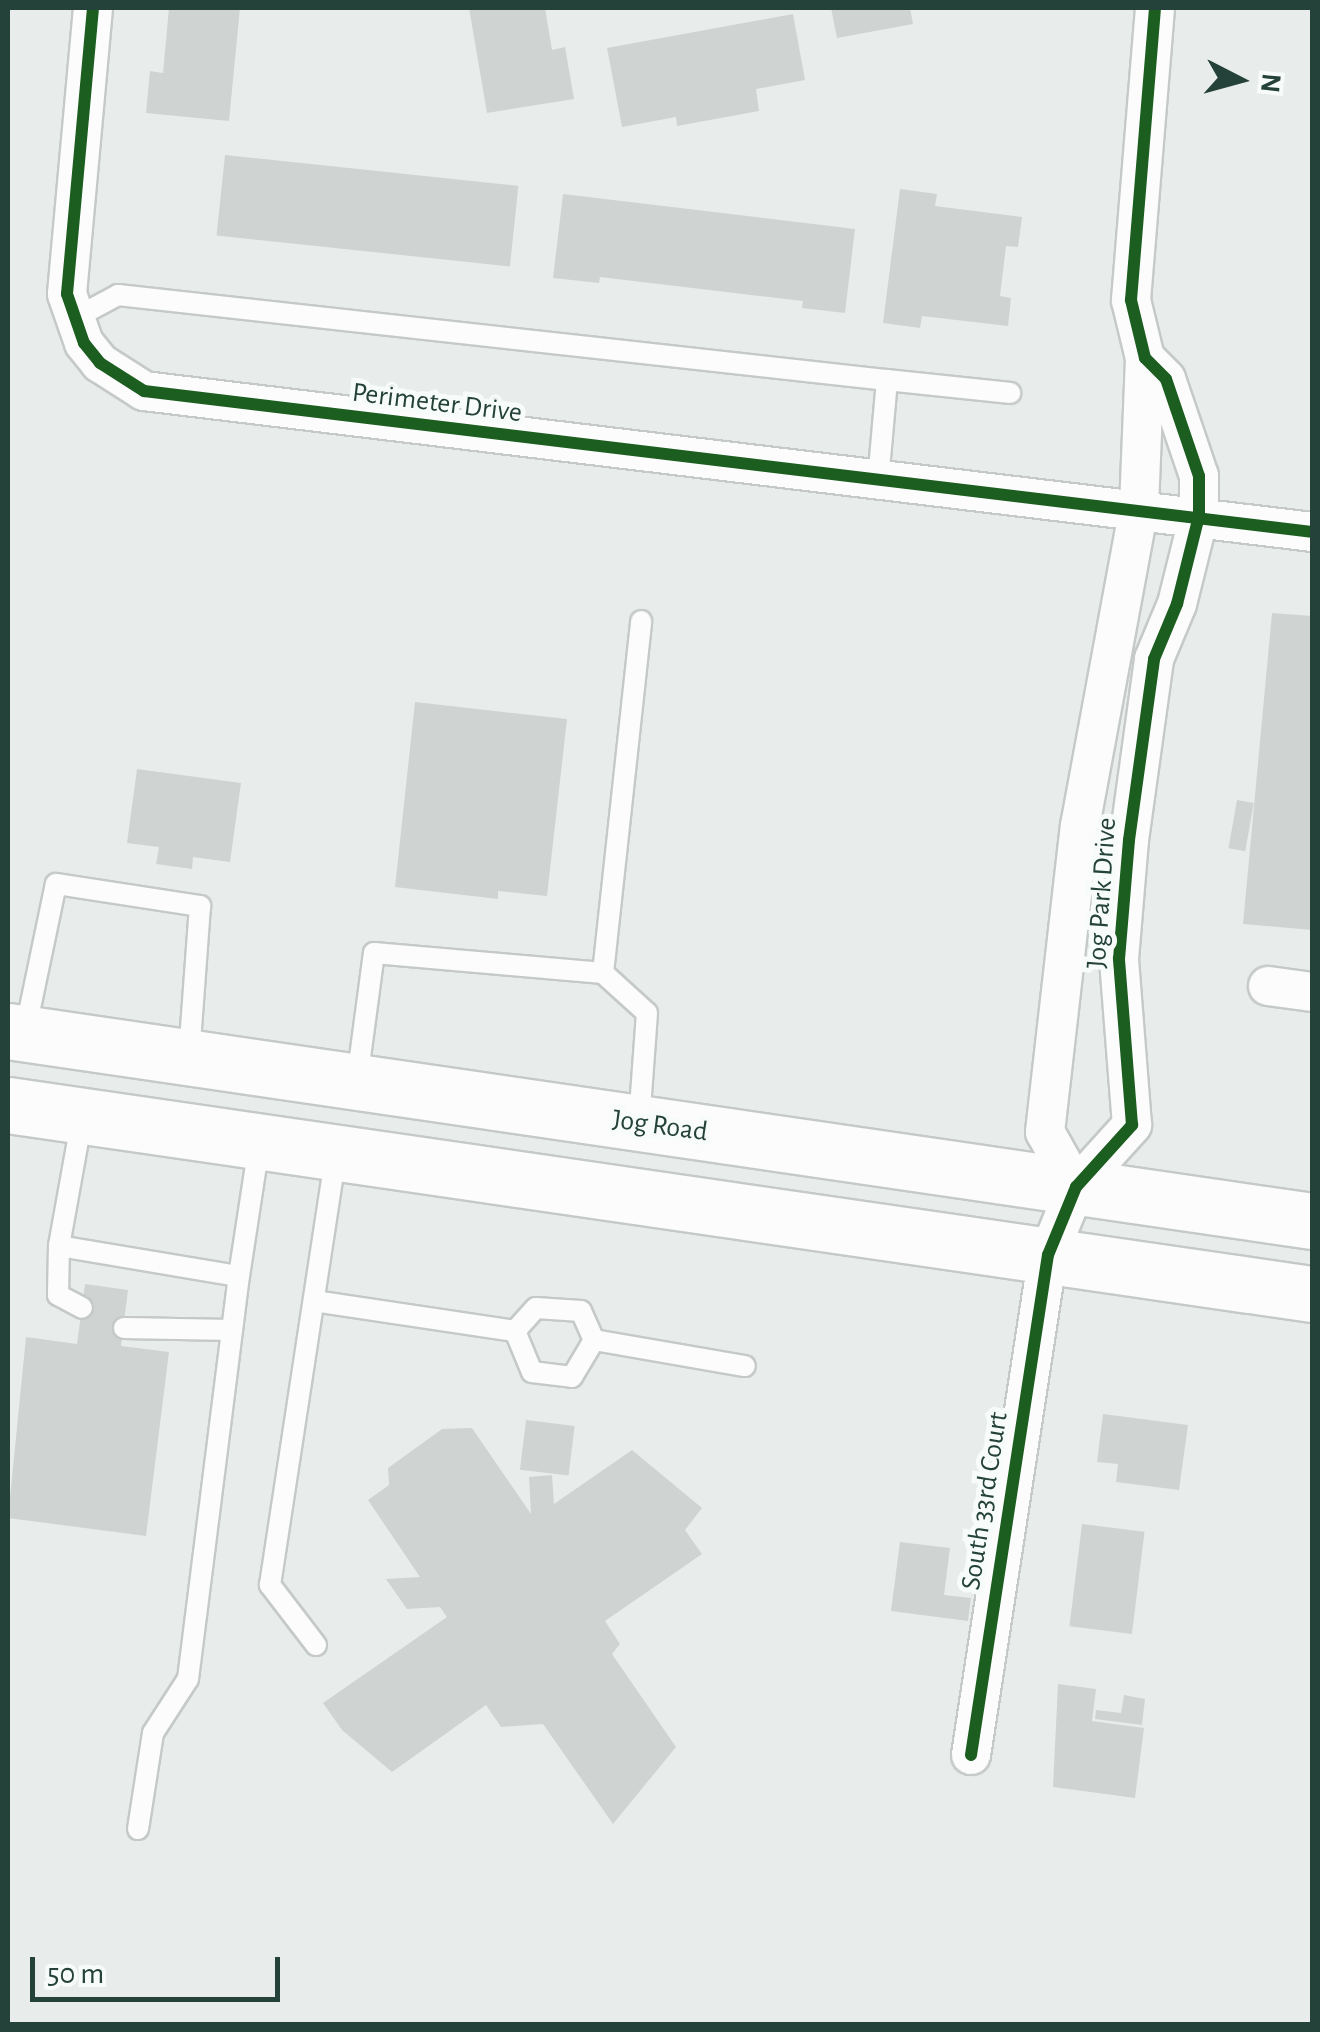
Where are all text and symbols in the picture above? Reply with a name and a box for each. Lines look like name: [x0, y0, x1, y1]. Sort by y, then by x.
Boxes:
north arrow: [1190, 30, 1290, 130]
text: N: [1255, 72, 1285, 94]
street label: Perimeter Drive: [350, 376, 524, 430]
street label: Jog Park Drive: [1080, 816, 1124, 970]
street label: Jog Road: [610, 1103, 710, 1149]
street label: South 33rd Court: [954, 1410, 1016, 1592]
scale bar: [35, 1937, 285, 1999]
text: 50 m: [47, 1959, 104, 1989]

